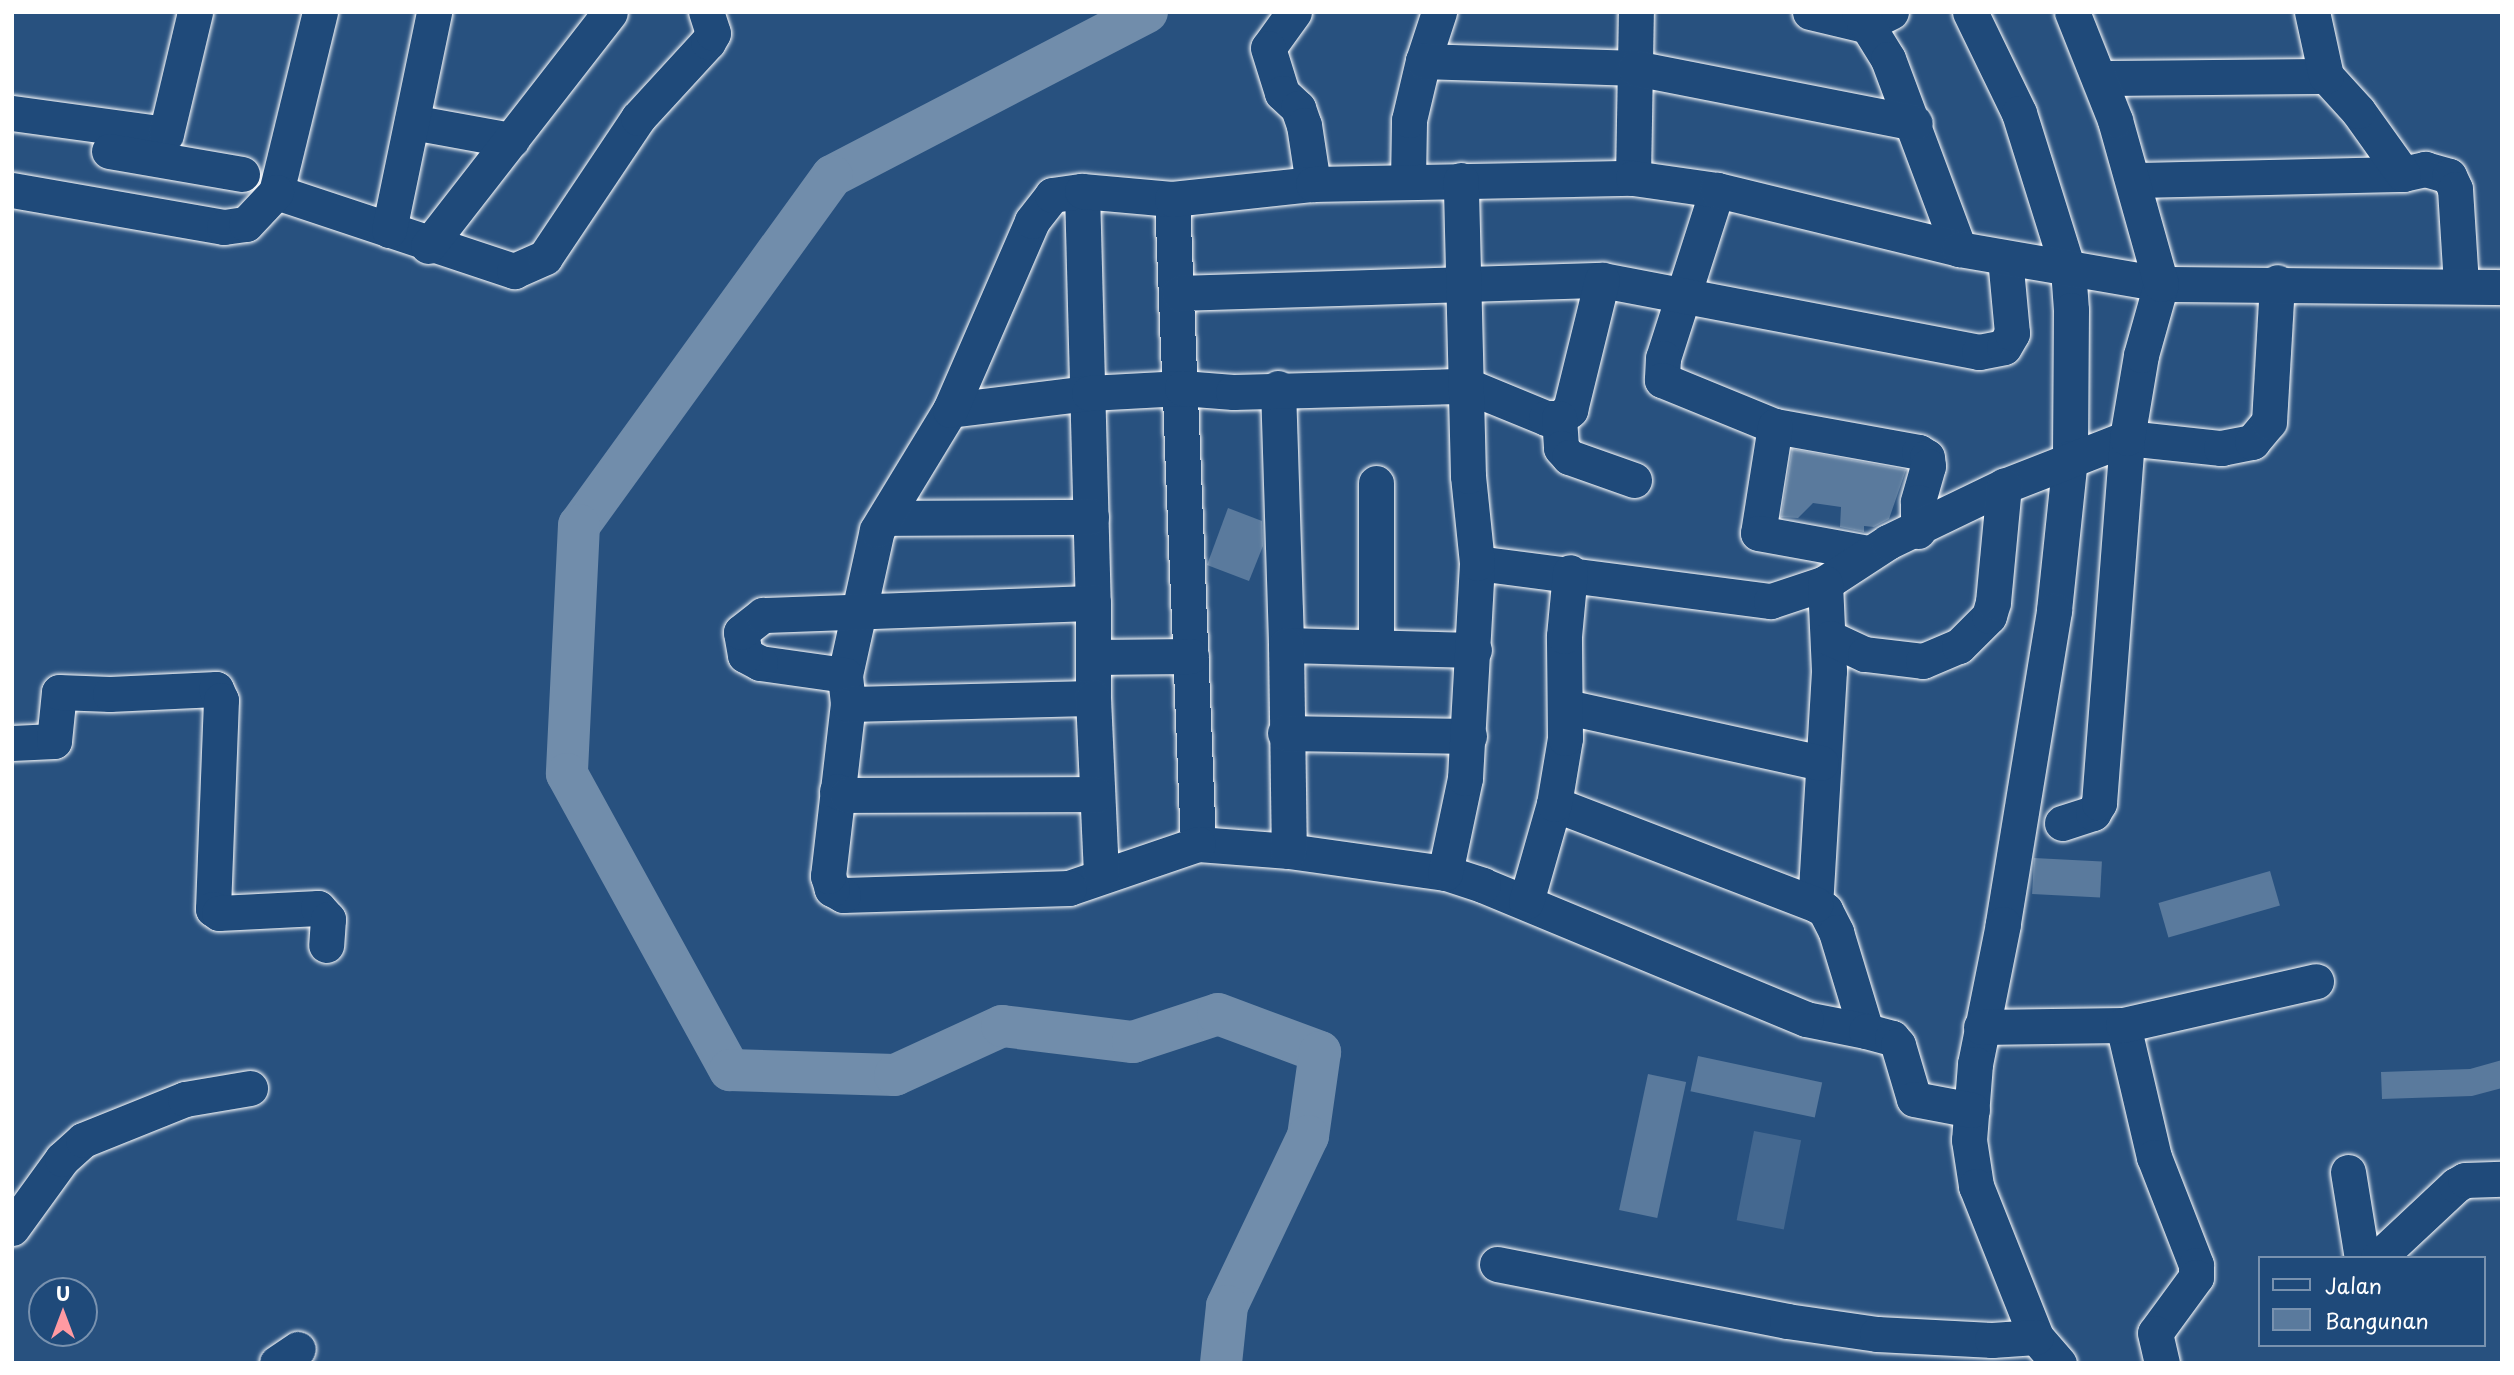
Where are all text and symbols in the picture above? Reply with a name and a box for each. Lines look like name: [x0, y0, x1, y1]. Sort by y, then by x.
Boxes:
legend: [2258, 1256, 2486, 1347]
text: Jalan: [2325, 1269, 2382, 1301]
north arrow: [28, 1277, 98, 1347]
text: U: [56, 1279, 70, 1307]
text: Bangunan: [2325, 1304, 2429, 1336]

